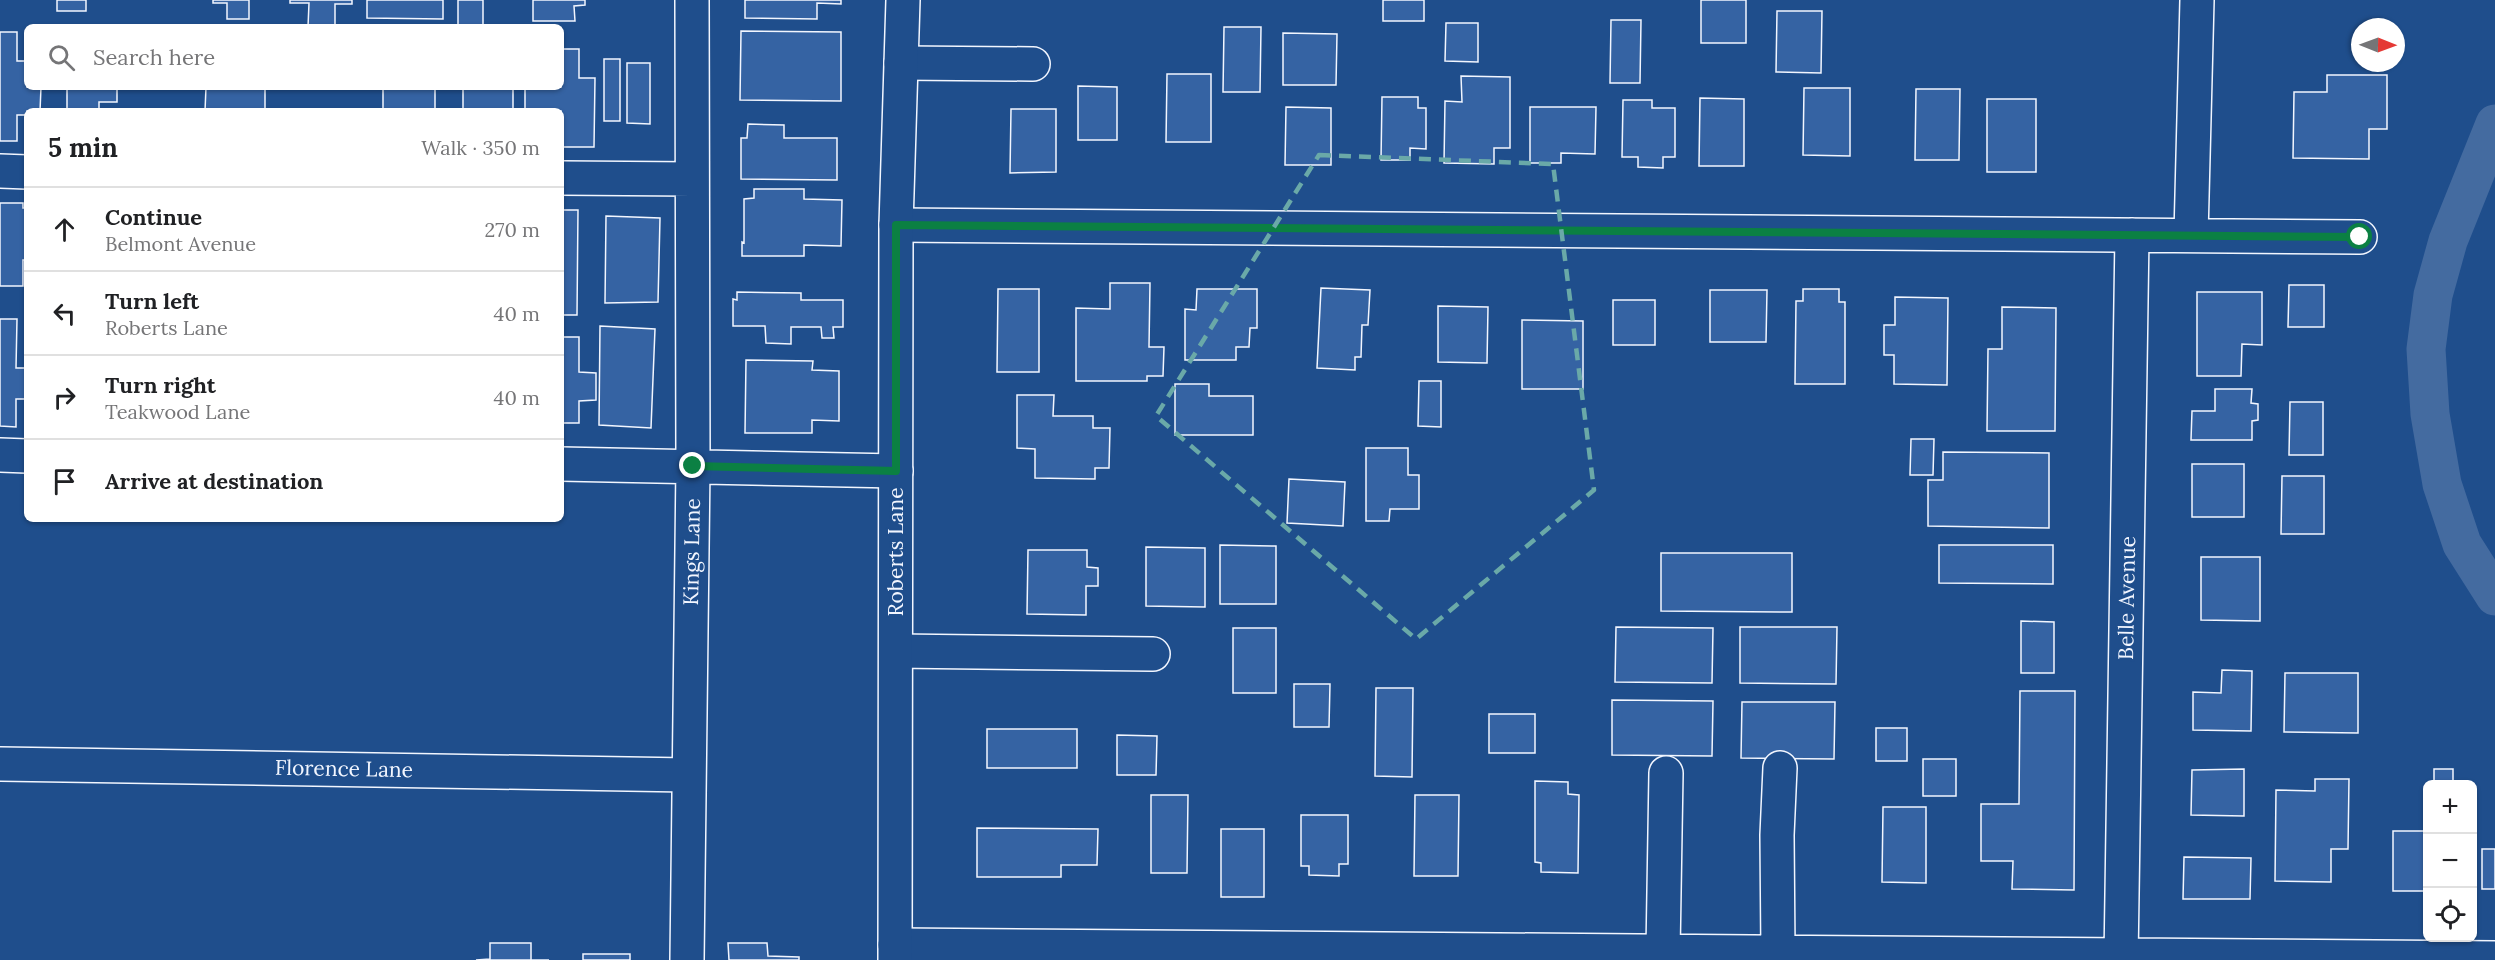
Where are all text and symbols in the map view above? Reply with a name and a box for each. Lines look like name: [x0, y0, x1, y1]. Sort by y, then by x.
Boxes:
north arrow: [2351, 18, 2405, 72]
search box: [24, 24, 564, 90]
icon: search: [45, 41, 78, 74]
text: Search here: [93, 43, 215, 71]
text: 5 min: [48, 131, 118, 164]
text: Walk · 350 m: [421, 135, 540, 160]
text: Continue: [105, 203, 202, 231]
icon: ahead: [48, 213, 81, 246]
text: 270 m: [484, 217, 540, 242]
route start: [2346, 223, 2372, 249]
text: Belmont Avenue: [105, 231, 256, 256]
text: Turn left: [105, 287, 199, 315]
icon: left: [48, 297, 81, 330]
text: 40 m: [494, 301, 540, 326]
text: Roberts Lane: [105, 315, 228, 340]
text: Turn right: [105, 371, 216, 399]
icon: right: [48, 381, 81, 414]
text: 40 m: [494, 385, 540, 410]
text: Teakwood Lane: [105, 399, 250, 424]
route end: [679, 452, 705, 478]
icon: arrive: [48, 465, 81, 498]
text: Arrive at destination: [105, 467, 323, 495]
street label: Roberts Lane: [882, 487, 909, 617]
street label: Kings Lane: [677, 498, 706, 606]
street label: Belle Avenue: [2112, 536, 2141, 660]
street label: Florence Lane: [275, 754, 413, 783]
map controls: [2423, 780, 2477, 942]
button: +: [2423, 780, 2477, 834]
button: −: [2423, 834, 2477, 888]
button: locate: [2423, 888, 2477, 942]

